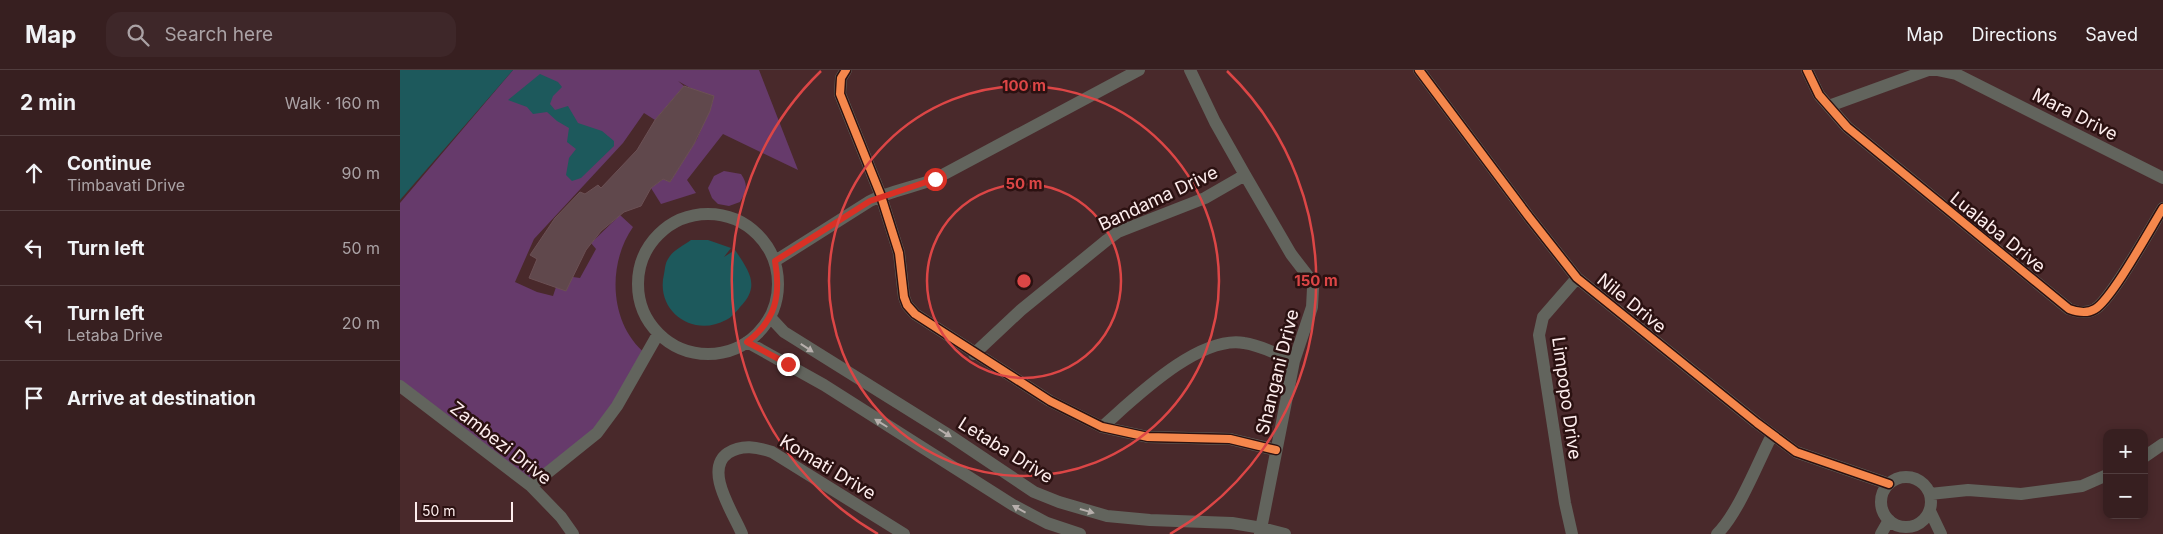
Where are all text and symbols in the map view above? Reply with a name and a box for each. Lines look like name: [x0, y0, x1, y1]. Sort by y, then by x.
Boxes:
search box: [106, 12, 456, 57]
text: Map: [25, 20, 76, 49]
icon: search: [124, 21, 152, 49]
text: Search here: [164, 23, 273, 46]
text: Map: [1906, 24, 1944, 45]
text: Directions: [1972, 24, 2057, 45]
text: Saved: [2085, 24, 2138, 45]
text: 100 m: [1002, 76, 1046, 95]
street label: Mara Drive: [2029, 84, 2121, 144]
text: 2 min: [20, 90, 76, 115]
text: Walk · 160 m: [285, 93, 380, 113]
text: Continue: [67, 152, 152, 175]
icon: ahead: [20, 159, 48, 187]
street label: Bandama Drive: [1095, 161, 1221, 235]
text: 90 m: [341, 163, 380, 183]
route start: [924, 168, 947, 191]
text: 50 m: [1006, 174, 1042, 193]
text: Timbavati Drive: [67, 175, 185, 195]
street label: Lualaba Drive: [1946, 187, 2050, 277]
icon: left: [20, 234, 48, 262]
text: Turn left: [67, 237, 145, 260]
text: 50 m: [342, 238, 380, 258]
street label: Nile Drive: [1593, 269, 1671, 337]
text: 150 m: [1294, 271, 1338, 290]
centre of rings: [1015, 272, 1033, 290]
text: Turn left: [67, 302, 145, 325]
street label: Shangani Drive: [1251, 307, 1303, 437]
icon: left: [20, 309, 48, 337]
text: 20 m: [342, 313, 380, 333]
text: Letaba Drive: [67, 325, 163, 345]
street label: Limpopo Drive: [1548, 335, 1586, 461]
one-way arrow: [801, 343, 814, 352]
route end: [777, 353, 800, 376]
icon: arrive: [20, 384, 48, 412]
text: Arrive at destination: [67, 387, 256, 410]
street label: Zambezi Drive: [446, 397, 556, 489]
street label: Letaba Drive: [955, 413, 1057, 487]
one-way arrow: [875, 418, 888, 427]
one-way arrow: [939, 429, 952, 438]
map controls: [2103, 429, 2148, 519]
button: +: [2103, 429, 2148, 474]
street label: Komati Drive: [776, 430, 880, 504]
button: −: [2103, 474, 2148, 519]
scale bar: [415, 499, 512, 522]
text: 50 m: [422, 502, 456, 519]
one-way arrow: [1012, 504, 1026, 513]
one-way arrow: [1079, 507, 1095, 515]

